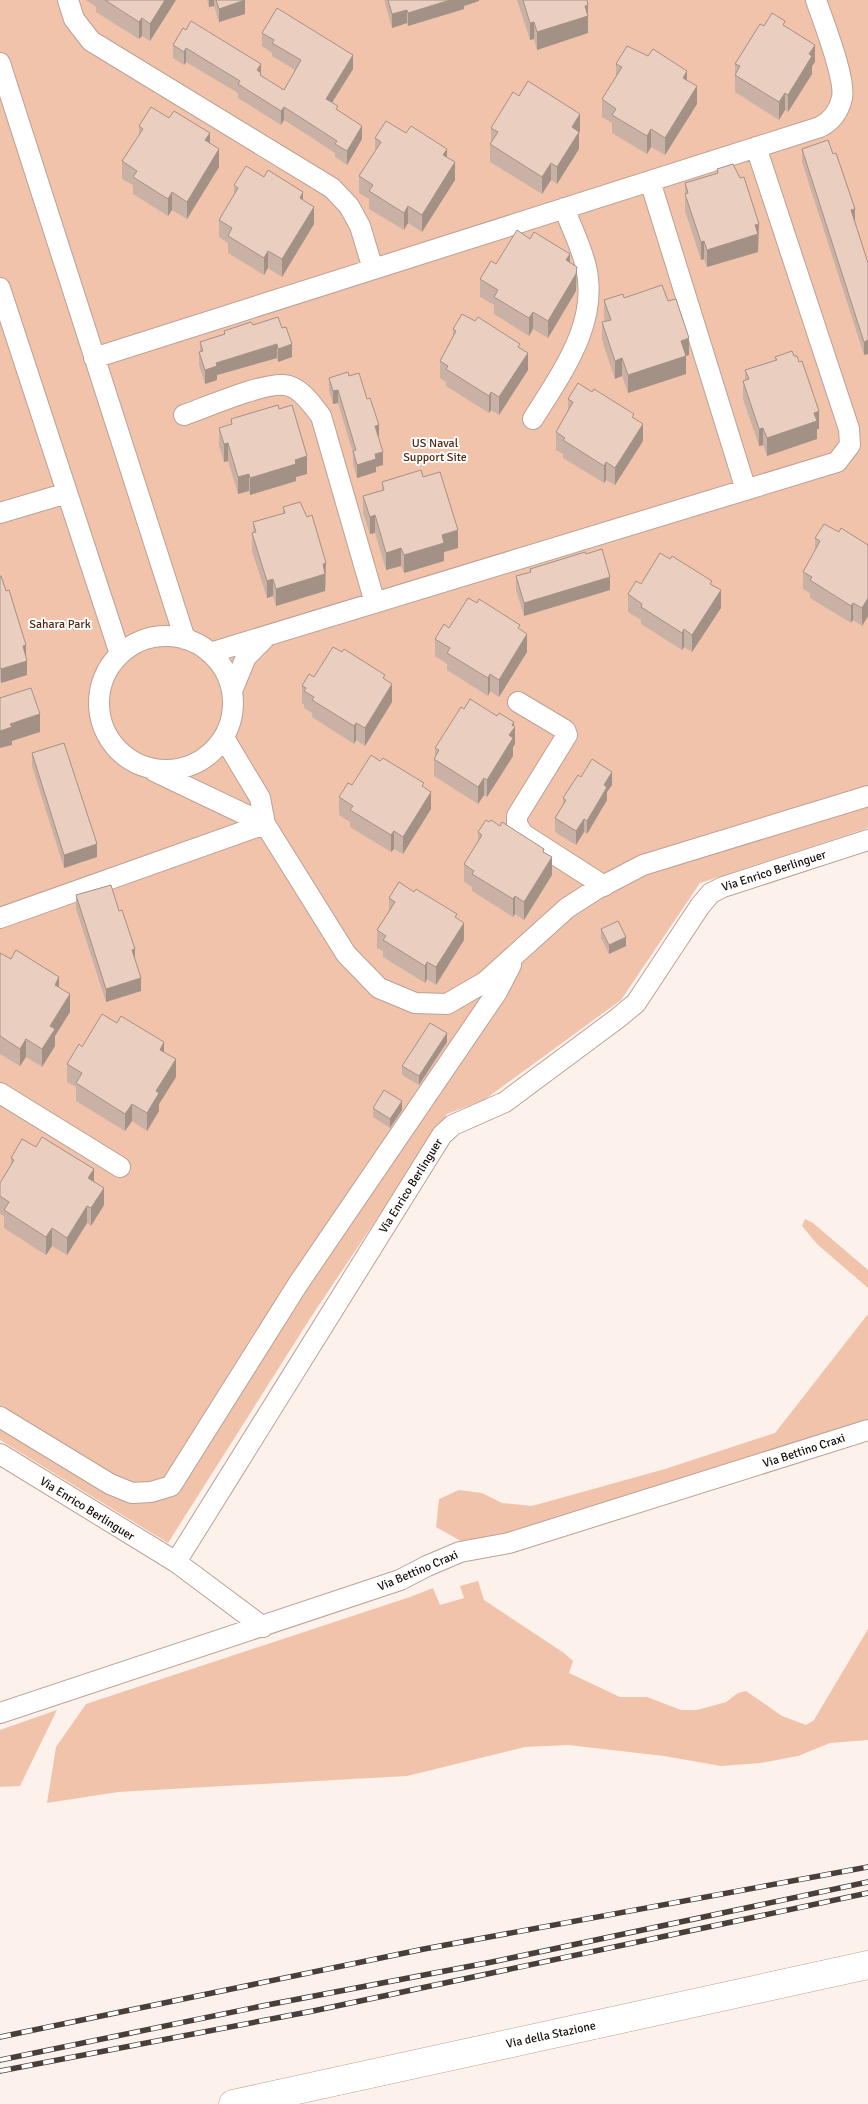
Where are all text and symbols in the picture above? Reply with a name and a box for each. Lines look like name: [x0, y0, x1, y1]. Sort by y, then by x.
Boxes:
park label: US Naval Support Site: [403, 436, 467, 465]
park label: Sahara Park: [29, 617, 91, 632]
street label: Via Enrico Berlinguer: [720, 847, 829, 895]
street label: Via Enrico Berlinguer: [376, 1135, 446, 1236]
street label: Via Bettino Craxi: [761, 1431, 847, 1471]
street label: Via Enrico Berlinguer: [37, 1474, 138, 1544]
street label: Via Bettino Craxi: [376, 1547, 460, 1595]
street label: Via della Stazione: [505, 2018, 597, 2052]

